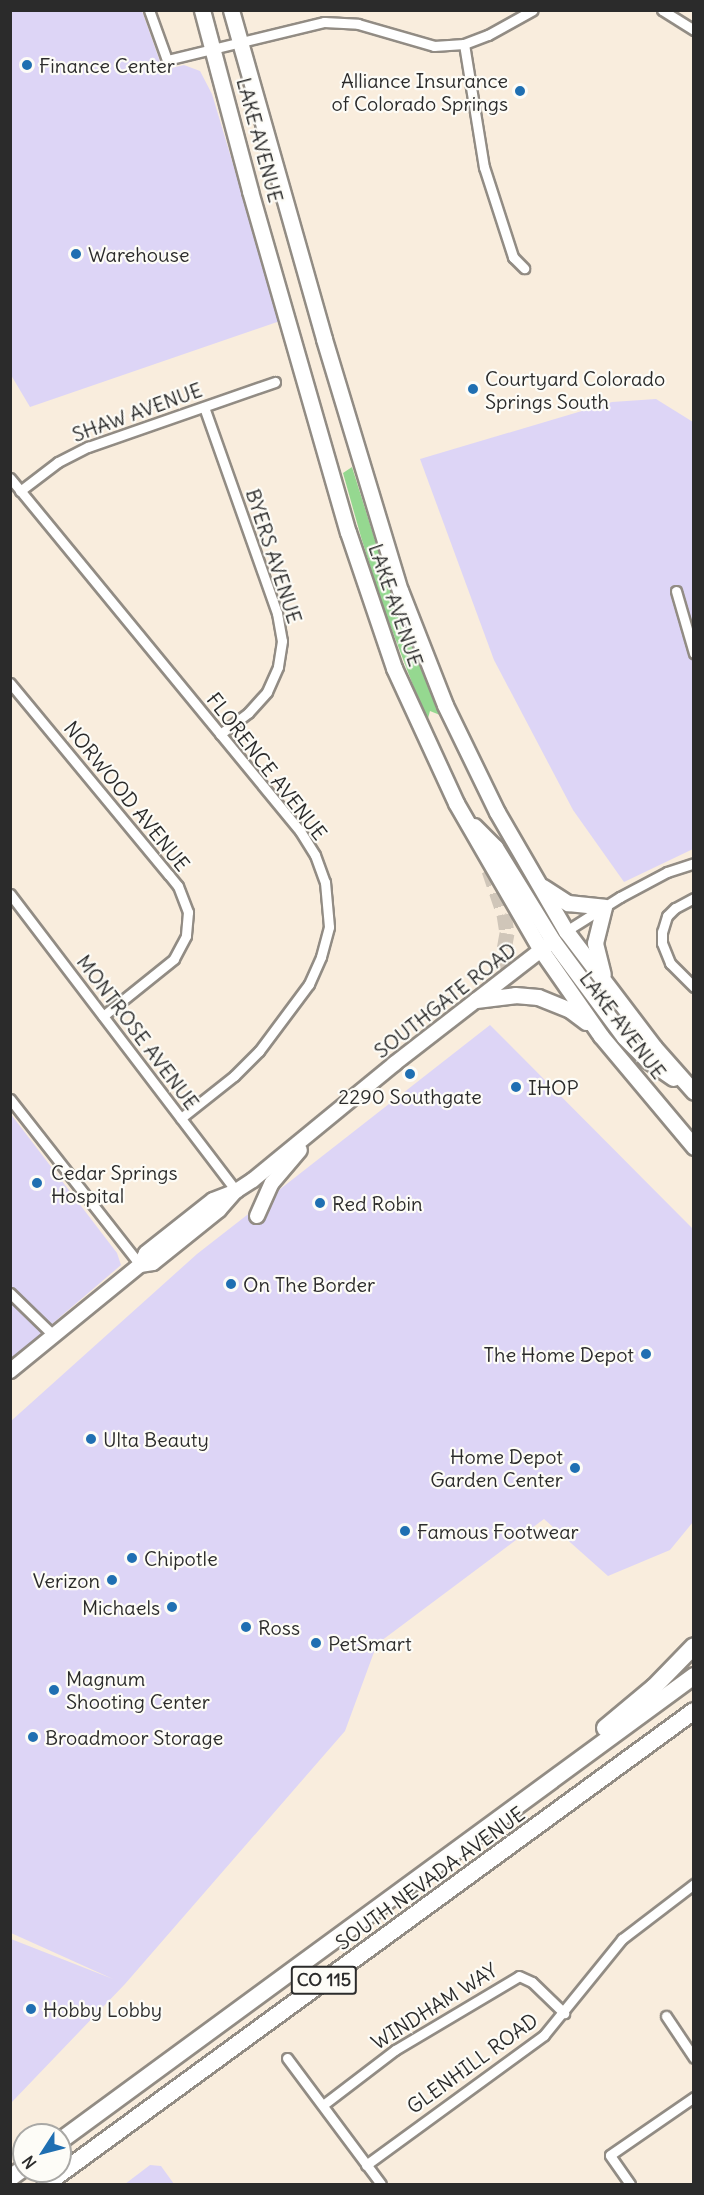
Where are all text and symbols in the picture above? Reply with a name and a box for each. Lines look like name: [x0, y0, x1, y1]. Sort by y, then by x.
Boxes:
place label: Finance Center: [39, 53, 175, 77]
marker: Finance Center: [20, 58, 34, 72]
place label: Alliance Insurance of Colorado Springs: [332, 68, 508, 115]
street label: LAKE AVENUE: [232, 75, 288, 205]
marker: Alliance Insurance of Colorado Springs: [513, 84, 527, 98]
place label: Warehouse: [88, 242, 190, 266]
marker: Warehouse: [69, 247, 83, 261]
place label: Courtyard Colorado Springs South: [485, 366, 665, 413]
street label: SHAW AVENUE: [69, 377, 205, 447]
marker: Courtyard Colorado Springs South: [466, 382, 480, 396]
street label: BYERS AVENUE: [241, 486, 307, 626]
street label: LAKE AVENUE: [364, 540, 428, 670]
street label: FLORENCE AVENUE: [202, 688, 332, 844]
street label: NORWOOD AVENUE: [59, 716, 195, 876]
street label: SOUTHGATE ROAD: [369, 937, 521, 1063]
street label: MONTROSE AVENUE: [72, 950, 204, 1114]
street label: LAKE AVENUE: [575, 967, 671, 1083]
marker: 2290 Southgate: [403, 1067, 417, 1081]
place label: IHOP: [528, 1075, 579, 1099]
marker: IHOP: [509, 1080, 523, 1094]
place label: 2290 Southgate: [338, 1084, 482, 1108]
place label: Cedar Springs Hospital: [51, 1160, 178, 1207]
marker: Cedar Springs Hospital: [28, 1174, 46, 1192]
place label: Red Robin: [332, 1191, 422, 1215]
marker: Red Robin: [313, 1196, 327, 1210]
place label: On The Border: [243, 1272, 375, 1296]
marker: On The Border: [224, 1277, 238, 1291]
place label: The Home Depot: [484, 1342, 634, 1366]
marker: The Home Depot: [639, 1347, 653, 1361]
place label: Ulta Beauty: [103, 1427, 209, 1451]
marker: Ulta Beauty: [84, 1432, 98, 1446]
place label: Home Depot Garden Center: [430, 1444, 563, 1491]
marker: Home Depot Garden Center: [568, 1461, 582, 1475]
place label: Famous Footwear: [417, 1519, 579, 1543]
marker: Famous Footwear: [398, 1524, 412, 1538]
place label: Chipotle: [144, 1546, 218, 1570]
marker: Chipotle: [125, 1551, 139, 1565]
place label: Verizon: [33, 1568, 100, 1592]
marker: Verizon: [105, 1573, 119, 1587]
place label: Michaels: [82, 1595, 160, 1619]
marker: Michaels: [165, 1600, 179, 1614]
place label: Ross: [258, 1615, 300, 1639]
marker: Ross: [239, 1620, 253, 1634]
place label: PetSmart: [328, 1631, 412, 1655]
marker: PetSmart: [309, 1636, 323, 1650]
place label: Magnum Shooting Center: [66, 1666, 210, 1713]
marker: Magnum Shooting Center: [47, 1683, 61, 1697]
place label: Broadmoor Storage: [45, 1725, 223, 1749]
marker: Broadmoor Storage: [26, 1730, 40, 1744]
street label: SOUTH NEVADA AVENUE: [331, 1801, 529, 1955]
street label: WINDHAM WAY: [367, 1958, 501, 2054]
road number: CO 115: [290, 1965, 358, 1995]
place label: Hobby Lobby: [43, 1997, 162, 2021]
marker: Hobby Lobby: [24, 2002, 38, 2016]
street label: GLENHILL ROAD: [402, 2008, 542, 2118]
north arrow: [12, 2123, 72, 2183]
text: N: [18, 2152, 40, 2173]

